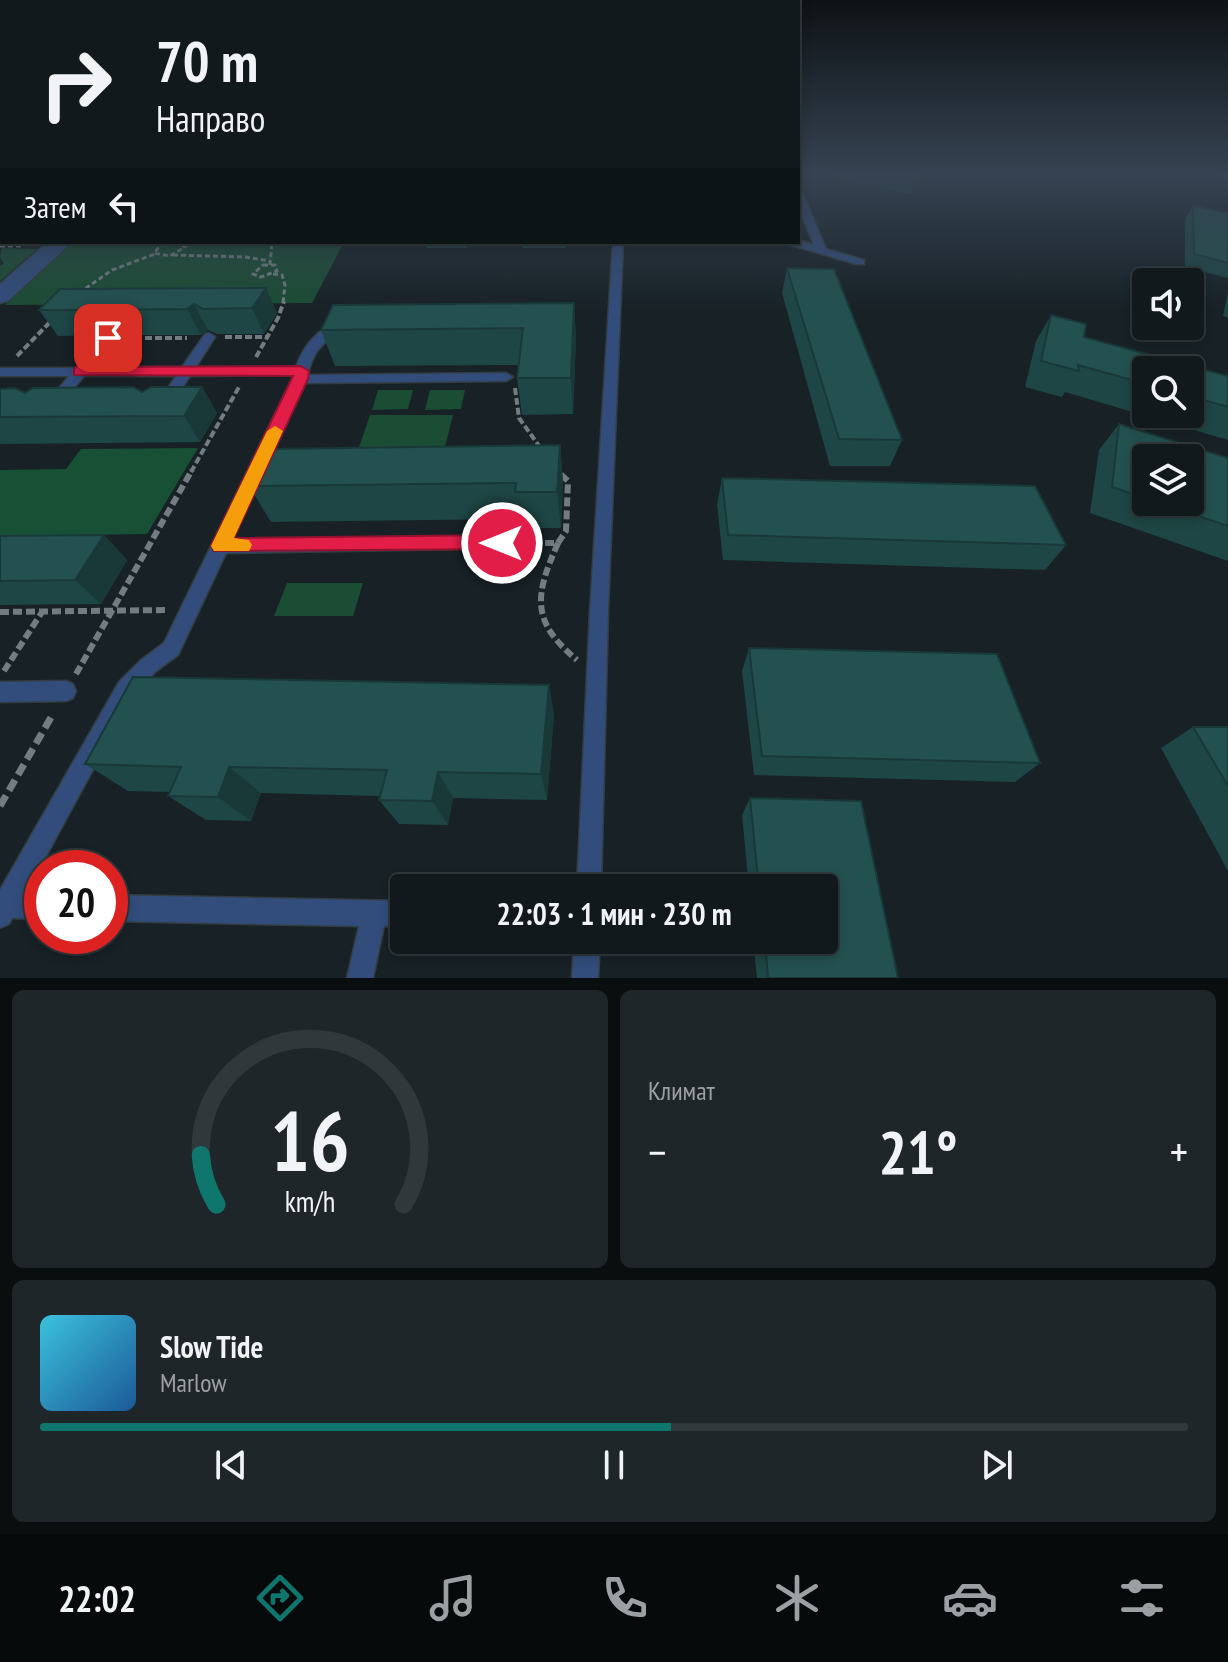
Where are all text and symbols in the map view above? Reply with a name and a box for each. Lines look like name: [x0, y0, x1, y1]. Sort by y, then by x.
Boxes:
text: 70 m: [156, 25, 258, 97]
icon: right: [24, 32, 128, 136]
text: Направо: [156, 95, 265, 142]
icon: left: [102, 184, 146, 228]
text: Затем: [24, 187, 86, 226]
map controls: [1132, 268, 1204, 516]
button: sound: [1132, 268, 1204, 340]
pin: [74, 304, 142, 372]
icon: arrive: [86, 316, 130, 360]
button: search: [1132, 356, 1204, 428]
button: layers: [1132, 444, 1204, 516]
position arrow: [460, 501, 544, 585]
speed limit sign: 20: [24, 850, 128, 954]
text: 22:03 · 1 мин · 230 m: [496, 894, 732, 933]
text: Климат: [648, 1074, 715, 1107]
text: 16: [270, 1086, 350, 1194]
text: 21°: [878, 1113, 958, 1191]
text: −: [648, 1123, 666, 1180]
text: +: [1170, 1123, 1188, 1180]
text: km/h: [285, 1183, 335, 1220]
text: Slow Tide: [160, 1327, 263, 1366]
text: Marlow: [160, 1366, 226, 1399]
icon: previous: [209, 1443, 253, 1487]
icon: pause: [592, 1443, 636, 1487]
icon: next: [975, 1443, 1019, 1487]
icon: directions: [252, 1570, 308, 1626]
icon: music: [425, 1570, 481, 1626]
icon: phone: [597, 1570, 653, 1626]
icon: climate: [769, 1570, 825, 1626]
icon: car: [942, 1570, 998, 1626]
icon: filters: [1114, 1570, 1170, 1626]
text: 22:02: [58, 1575, 136, 1622]

